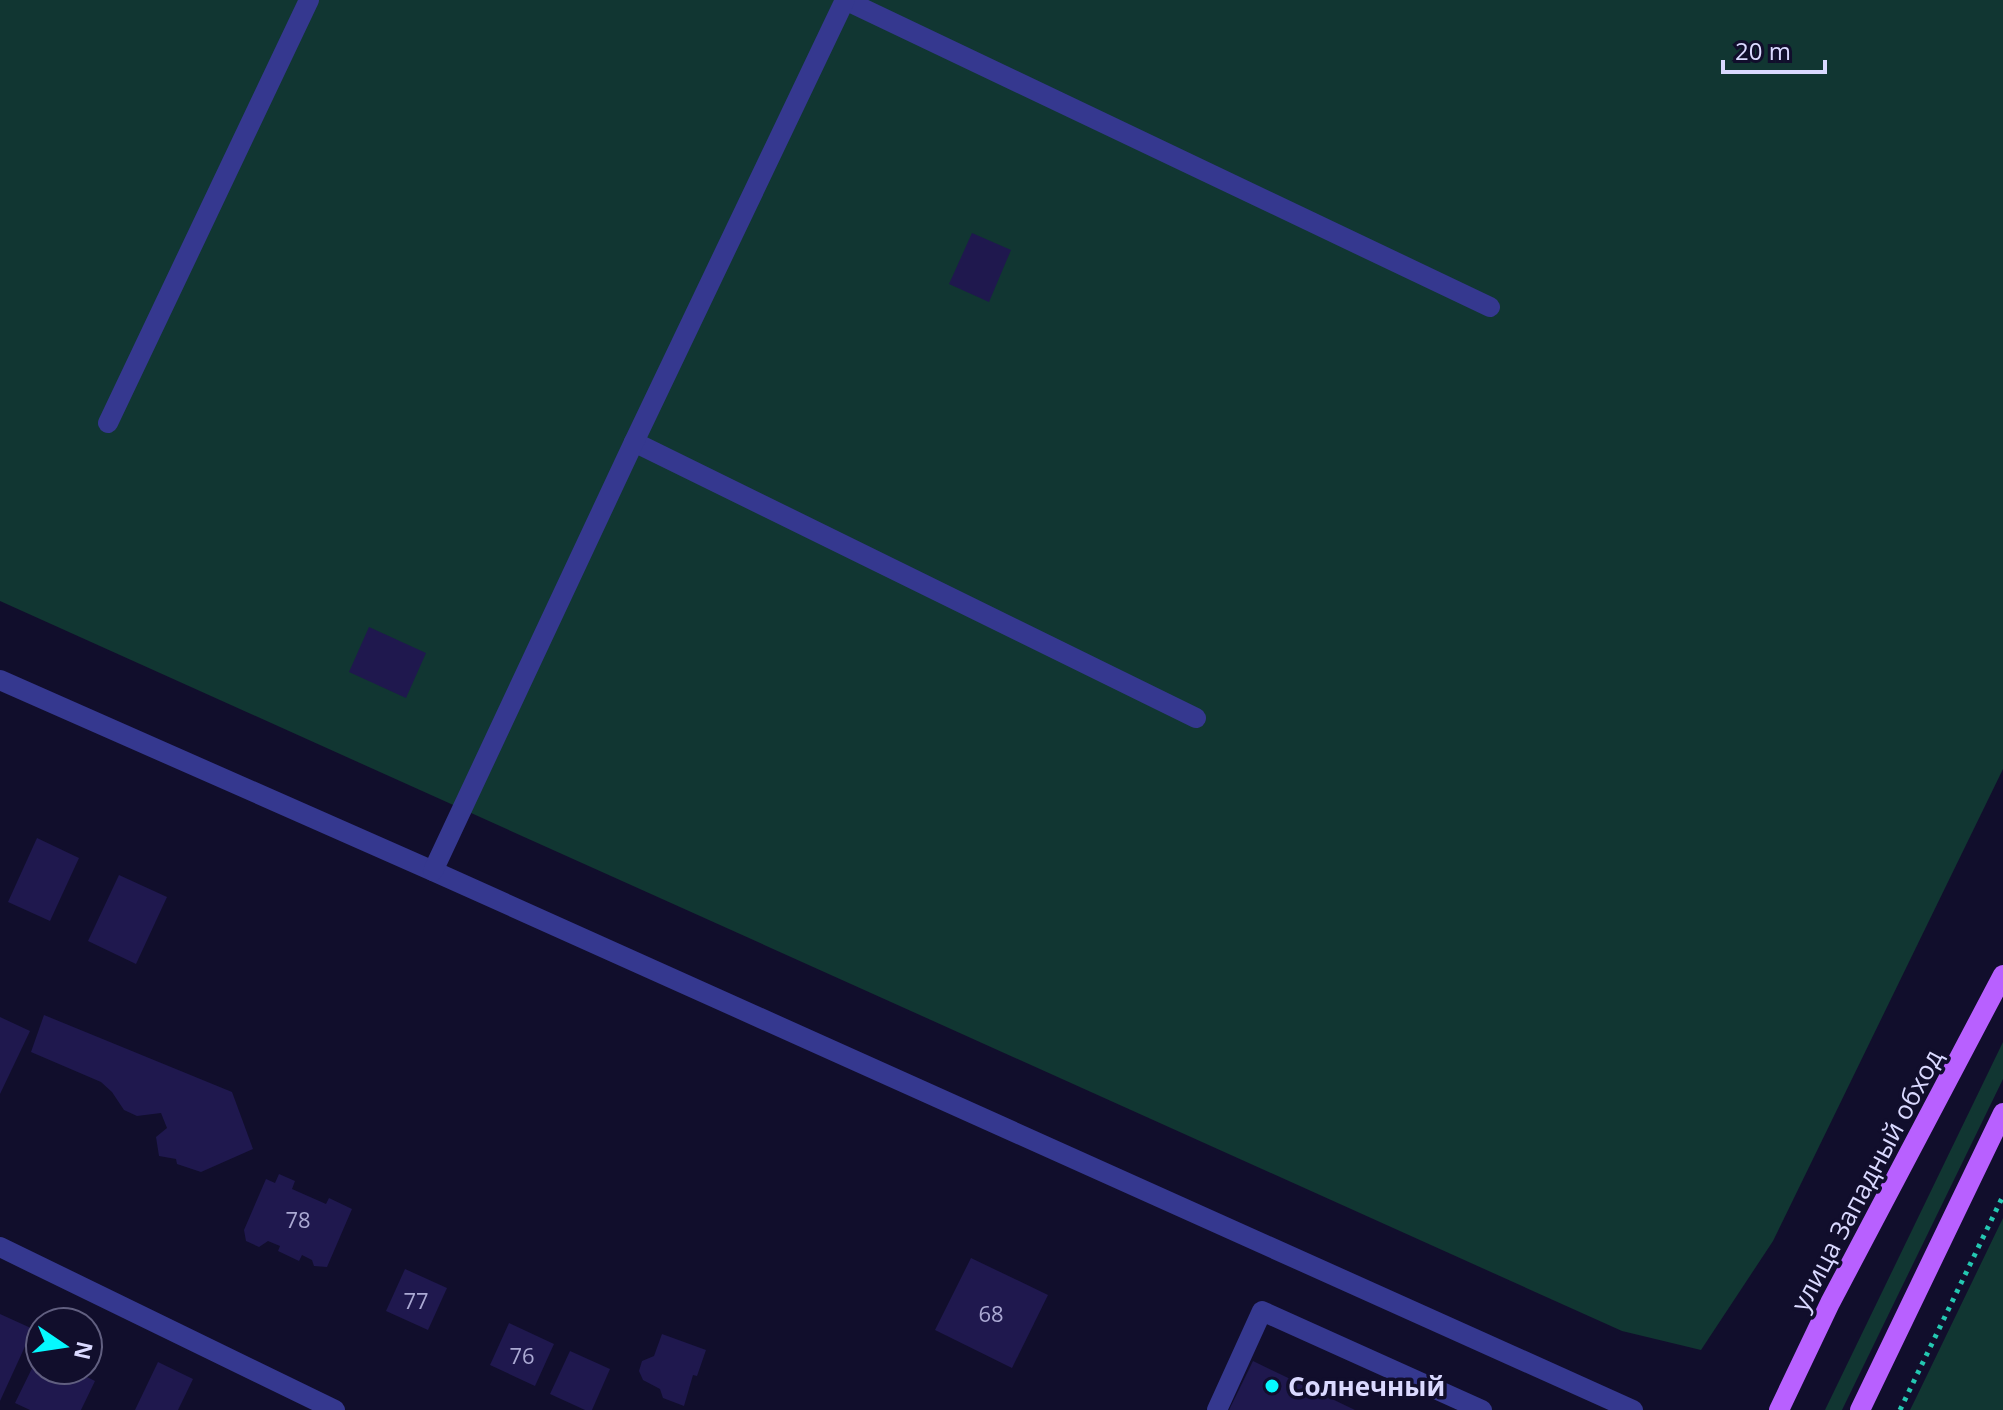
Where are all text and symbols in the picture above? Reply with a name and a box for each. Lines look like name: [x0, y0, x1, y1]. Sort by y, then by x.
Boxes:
scale bar: [1723, 24, 1825, 74]
text: 20 m: [1735, 34, 1791, 67]
street label: улица Западный обход: [1782, 1043, 1950, 1317]
house number: 78: [285, 1204, 311, 1234]
house number: 77: [403, 1285, 429, 1315]
house number: 68: [978, 1298, 1004, 1328]
north arrow: [24, 1306, 104, 1386]
text: N: [68, 1339, 101, 1363]
house number: 76: [509, 1340, 535, 1370]
place label: Солнечный: [1288, 1368, 1445, 1404]
marker: Солнечный: [1263, 1377, 1281, 1395]

